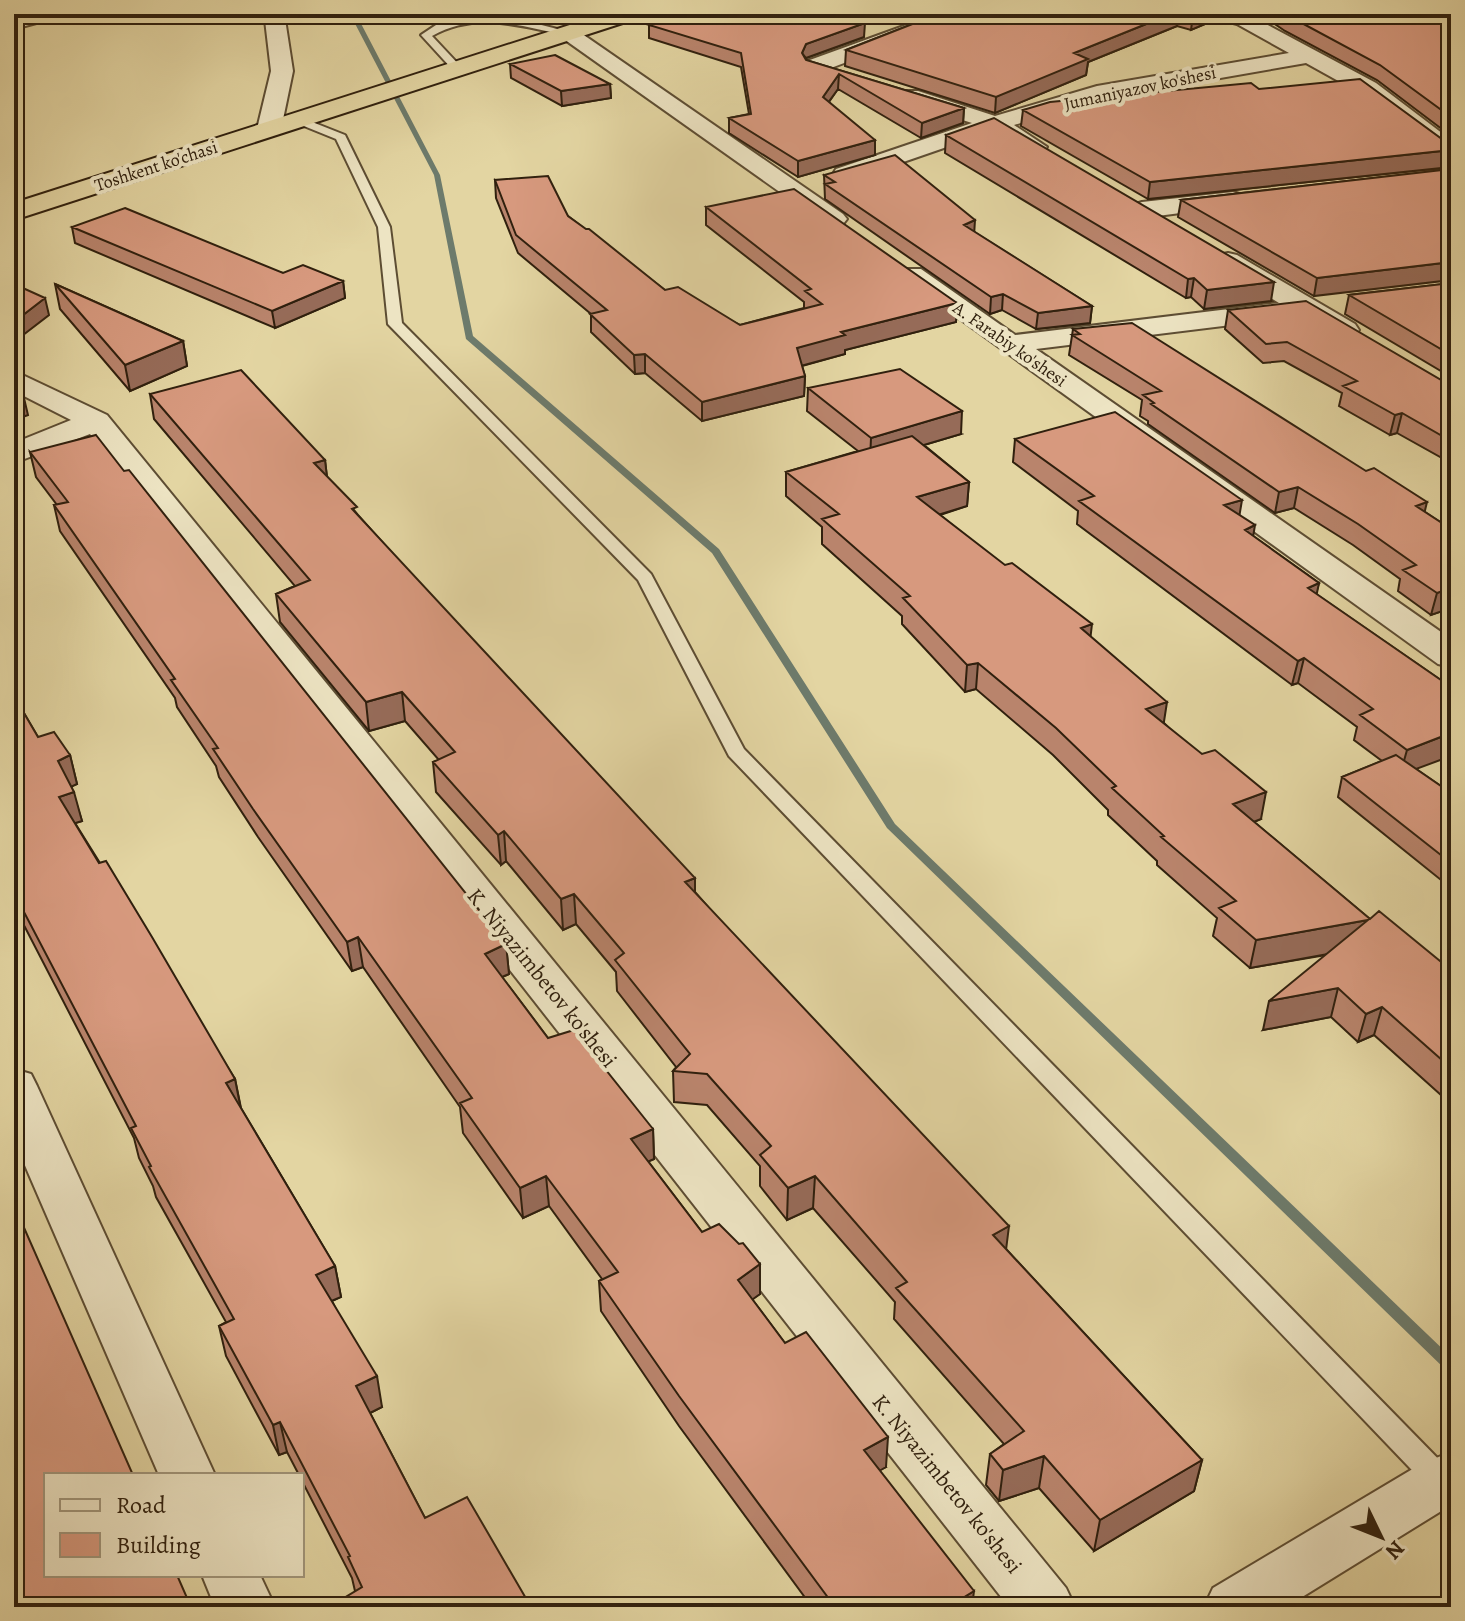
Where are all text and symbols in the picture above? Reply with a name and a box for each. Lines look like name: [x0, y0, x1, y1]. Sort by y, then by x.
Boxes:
street label: Jumaniyazov ko'shesi: [1062, 60, 1218, 116]
street label: Toshkent ko'chasi: [91, 135, 221, 197]
street label: A. Farabiy ko'shesi: [947, 295, 1072, 392]
street label: K. Niyazimbetov ko'shesi: [460, 882, 624, 1074]
street label: K. Niyazimbetov ko'shesi: [865, 1388, 1029, 1580]
legend: [44, 1473, 304, 1577]
text: Road: [116, 1489, 166, 1521]
north arrow: [1341, 1497, 1421, 1577]
text: Building: [116, 1529, 201, 1561]
text: N: [1378, 1534, 1411, 1566]

